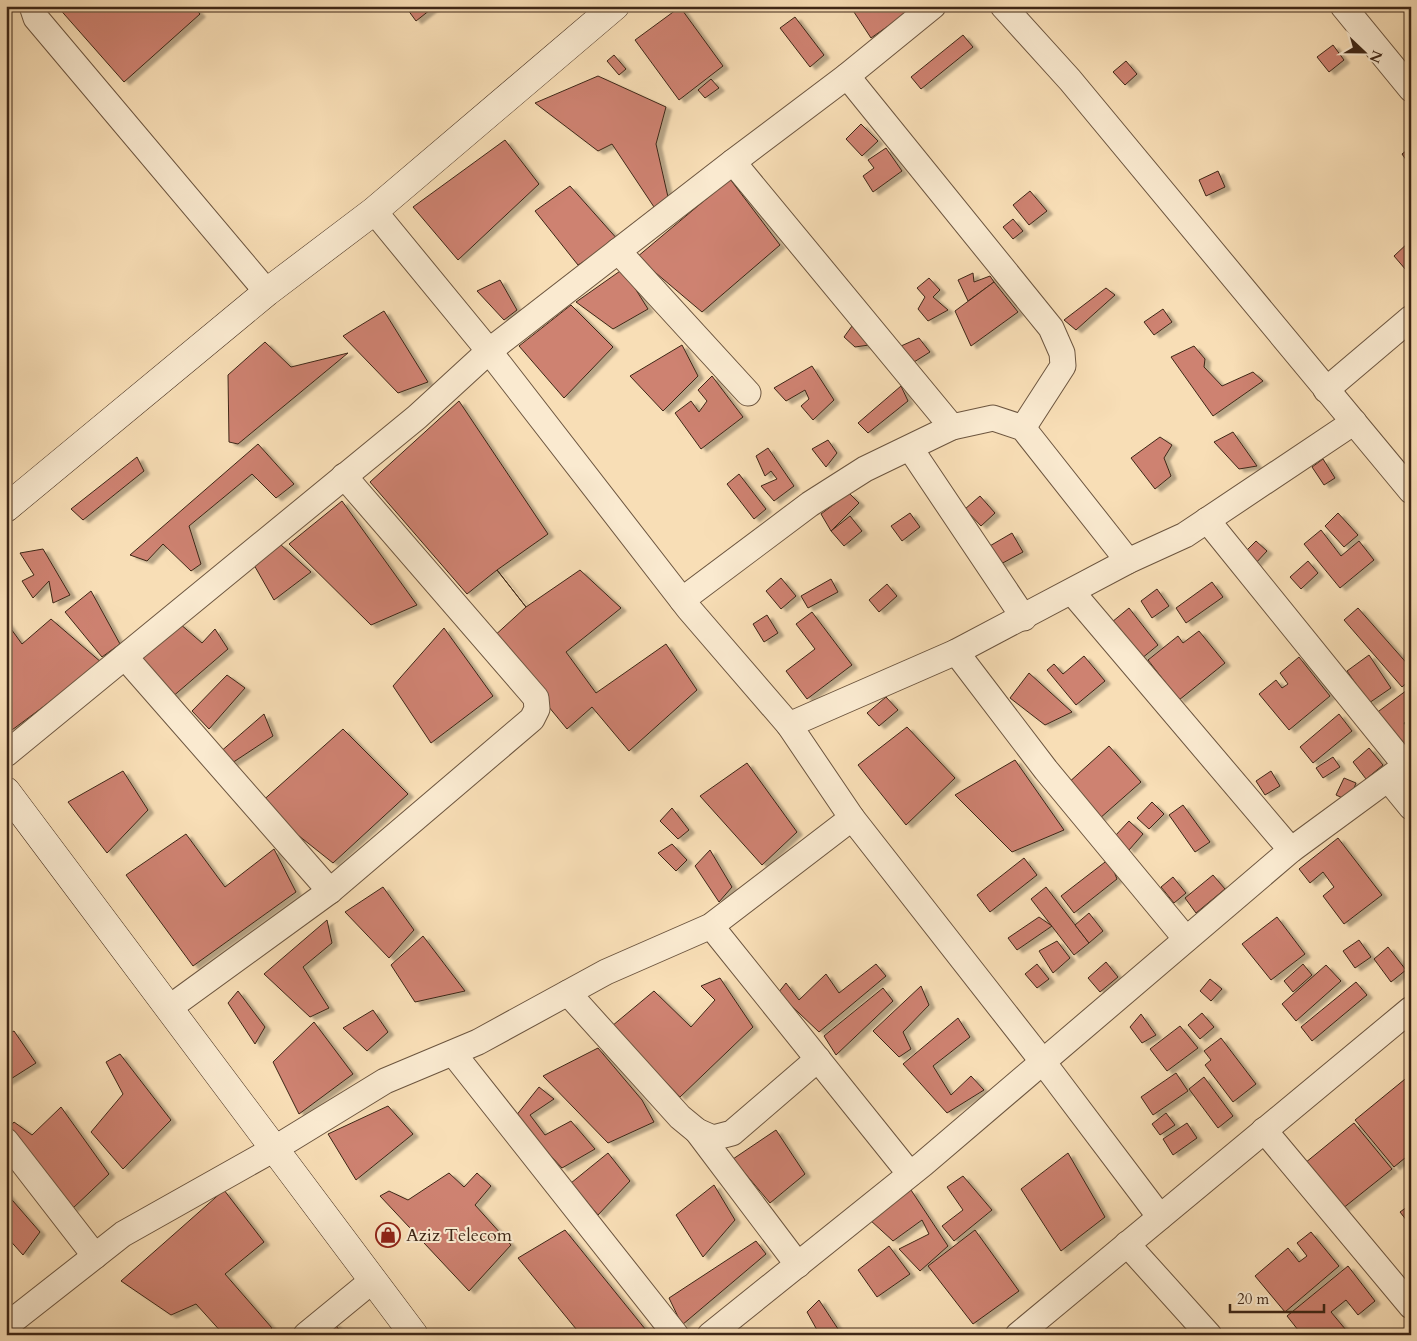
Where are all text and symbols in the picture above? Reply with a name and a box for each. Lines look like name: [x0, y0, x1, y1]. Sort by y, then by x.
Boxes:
north arrow: [1340, 28, 1390, 78]
text: N: [1365, 47, 1387, 66]
shop icon: Aziz Telecom: [375, 1222, 401, 1248]
place label: Aziz Telecom: [406, 1223, 513, 1248]
scale bar: [1230, 1281, 1323, 1313]
text: 20 m: [1237, 1289, 1269, 1309]

